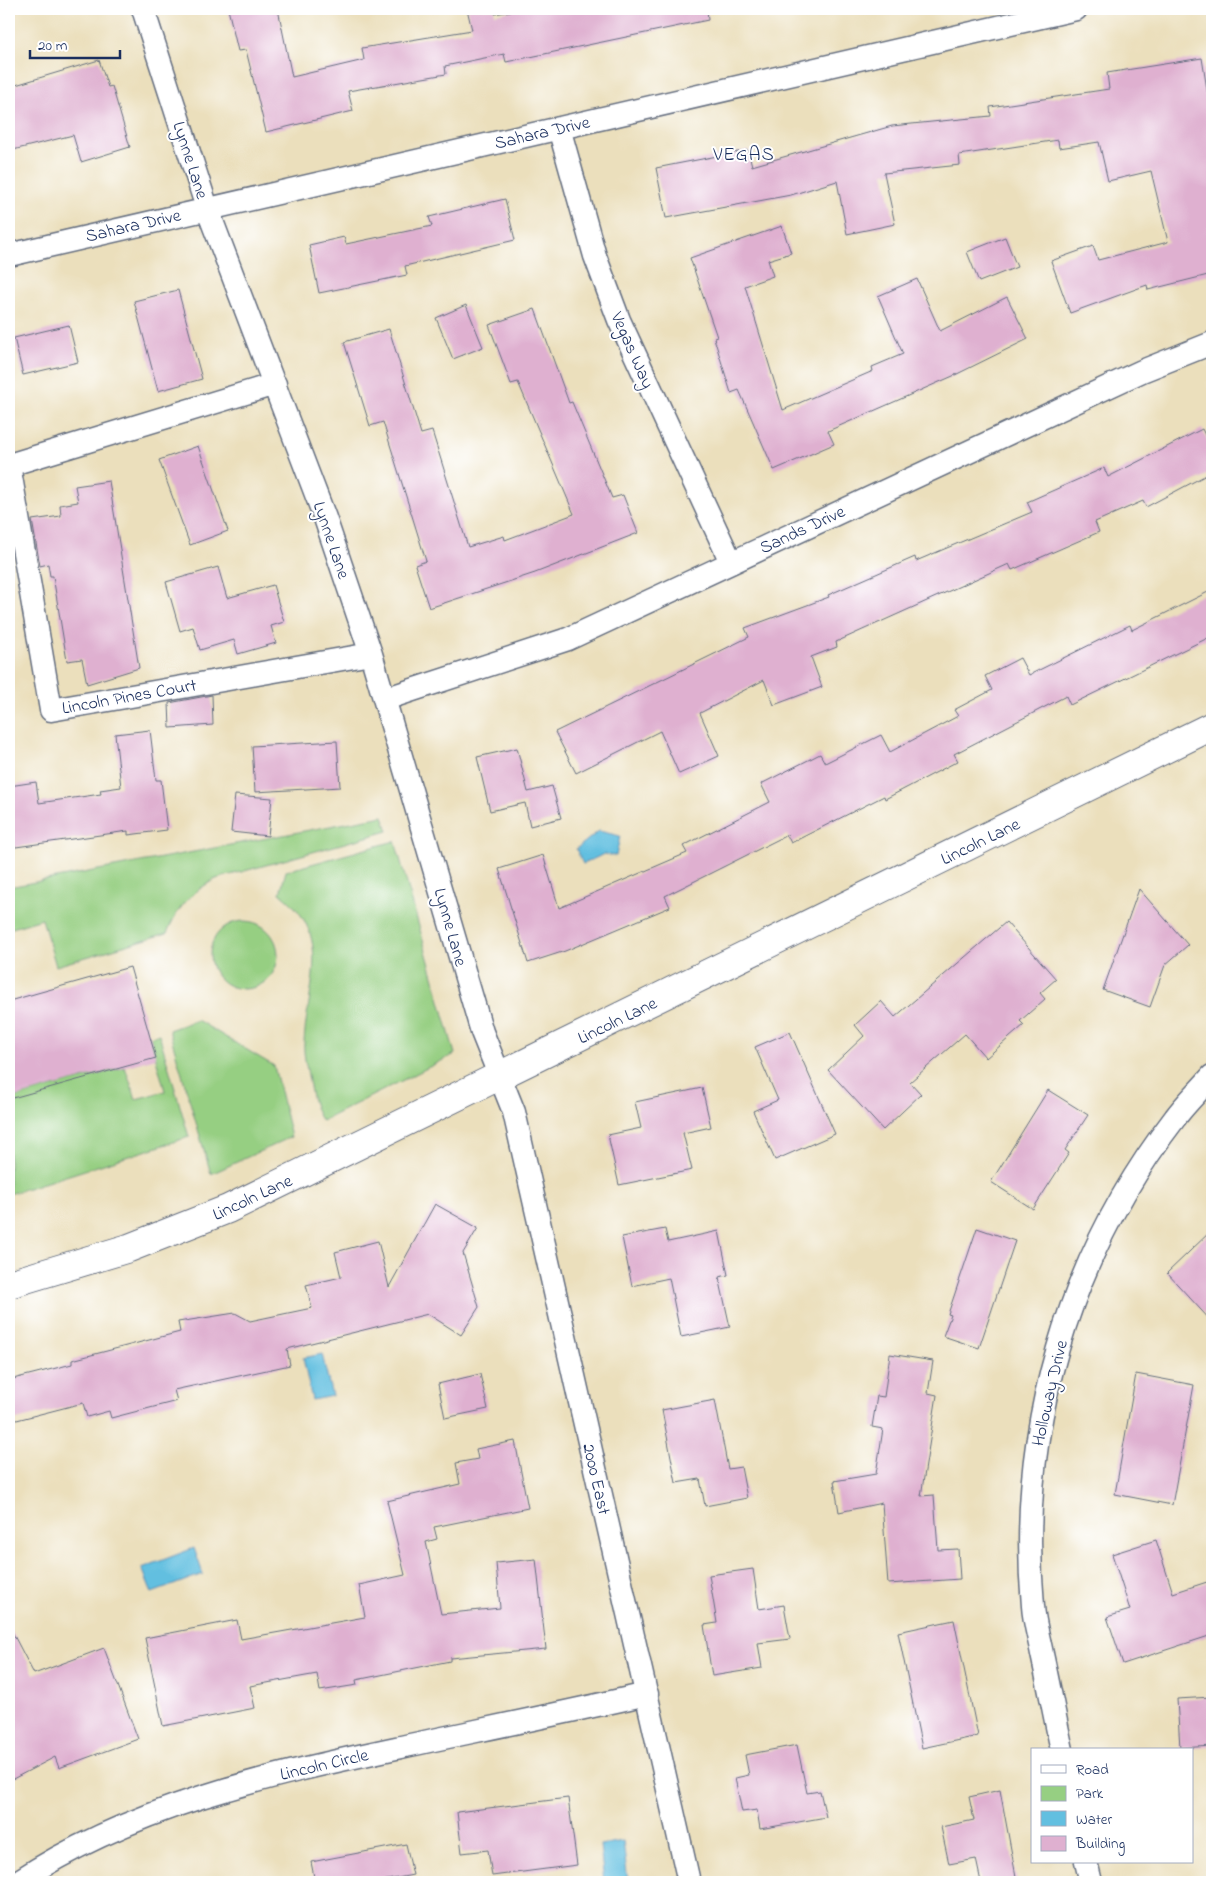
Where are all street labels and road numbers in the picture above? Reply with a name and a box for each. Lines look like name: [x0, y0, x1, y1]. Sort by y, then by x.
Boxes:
street label: Sahara Drive: [492, 110, 594, 158]
street label: Lynne Lane: [164, 118, 214, 204]
street label: Sahara Drive: [83, 203, 185, 251]
street label: Vegas Way: [601, 307, 660, 394]
street label: Lynne Lane: [305, 498, 356, 584]
street label: Sands Drive: [756, 499, 851, 562]
street label: Lincoln Pines Court: [60, 673, 199, 723]
street label: Lincoln Lane: [937, 812, 1026, 873]
street label: Lynne Lane: [426, 885, 473, 971]
street label: Lincoln Lane: [574, 991, 663, 1052]
street label: Lincoln Lane: [209, 1169, 298, 1229]
street label: Holloway Drive: [1026, 1337, 1076, 1449]
street label: 2000 East: [574, 1441, 616, 1518]
street label: Lincoln Circle: [278, 1743, 372, 1789]

